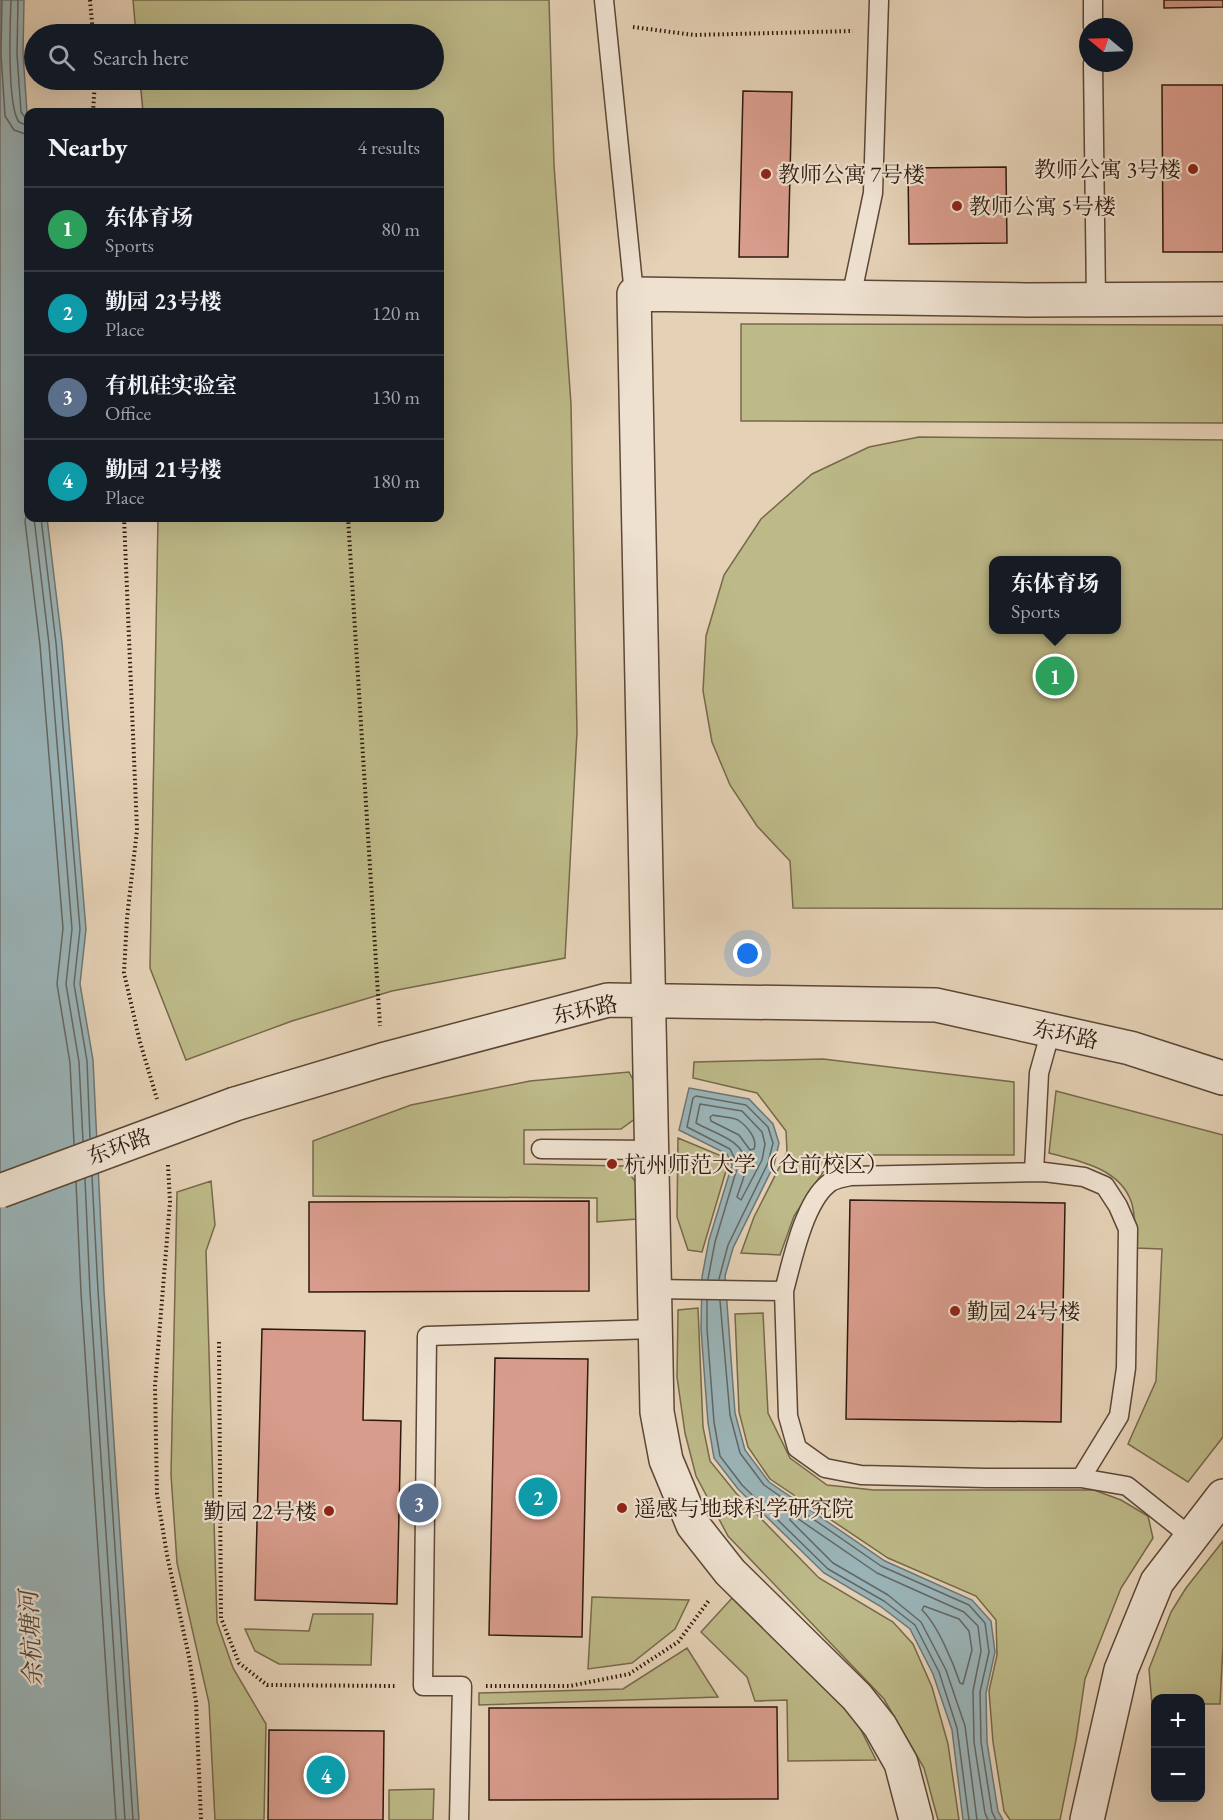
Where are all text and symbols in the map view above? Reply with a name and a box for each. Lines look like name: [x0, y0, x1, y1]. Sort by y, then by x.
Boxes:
north arrow: [1079, 18, 1133, 72]
search box: [24, 24, 444, 90]
icon: search: [45, 41, 78, 74]
text: Search here: [93, 43, 188, 72]
text: Nearby: [48, 130, 128, 164]
text: 4 results: [357, 134, 420, 160]
place label: 教师公寓 3号楼: [1034, 155, 1181, 184]
place label: 教师公寓 7号楼: [778, 160, 925, 189]
marker: 教师公寓 3号楼: [1186, 162, 1200, 176]
marker: 教师公寓 7号楼: [759, 167, 773, 181]
place label: 教师公寓 5号楼: [969, 192, 1116, 221]
marker: 教师公寓 5号楼: [950, 199, 964, 213]
text: 东体育场: [105, 203, 193, 232]
text: 1: [62, 216, 73, 242]
text: 80 m: [381, 216, 420, 242]
text: Sports: [105, 232, 154, 258]
text: 勤园 23号楼: [105, 287, 222, 316]
text: 2: [62, 300, 73, 326]
text: 120 m: [372, 300, 420, 326]
text: Place: [105, 316, 144, 342]
text: 有机硅实验室: [105, 371, 237, 400]
text: 3: [62, 384, 73, 410]
text: 130 m: [372, 384, 420, 410]
text: Office: [105, 400, 151, 426]
text: 勤园 21号楼: [105, 455, 222, 484]
text: 4: [62, 468, 73, 494]
text: 180 m: [372, 468, 420, 494]
text: Place: [105, 484, 144, 510]
popup: [989, 556, 1121, 634]
text: 东体育场: [1011, 569, 1099, 598]
text: Sports: [1011, 598, 1060, 624]
pin: 1: [1036, 654, 1074, 698]
your location: [733, 939, 762, 968]
street label: 东环路: [550, 989, 620, 1030]
street label: 东环路: [1031, 1013, 1101, 1056]
street label: 东环路: [83, 1122, 155, 1171]
place label: 杭州师范大学（仓前校区）: [624, 1150, 888, 1179]
marker: 杭州师范大学（仓前校区）: [605, 1157, 619, 1171]
place label: 勤园 24号楼: [967, 1297, 1081, 1326]
marker: 勤园 24号楼: [948, 1304, 962, 1318]
pin: 2: [518, 1474, 558, 1520]
pin: 3: [400, 1480, 438, 1526]
place label: 遥感与地球科学研究院: [634, 1494, 854, 1523]
place label: 勤园 22号楼: [203, 1497, 317, 1526]
marker: 遥感与地球科学研究院: [615, 1501, 629, 1515]
marker: 勤园 22号楼: [322, 1504, 336, 1518]
water label: 余杭塘河: [12, 1586, 48, 1688]
map controls: [1151, 1694, 1205, 1802]
button: +: [1151, 1694, 1205, 1748]
button: −: [1151, 1748, 1205, 1802]
pin: 4: [306, 1752, 346, 1798]

